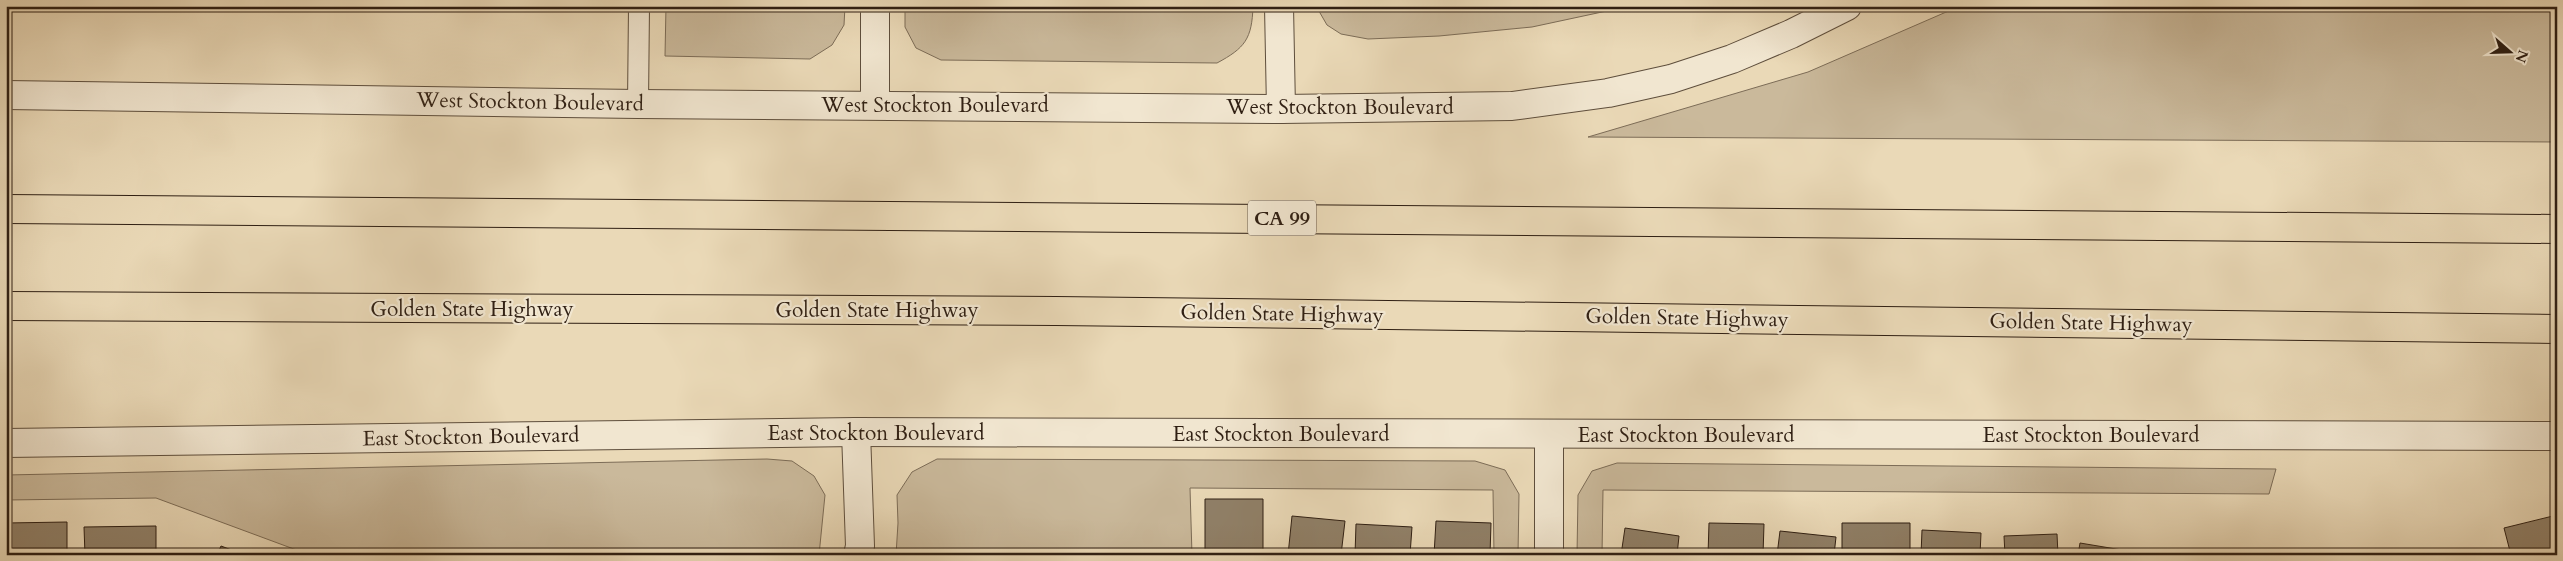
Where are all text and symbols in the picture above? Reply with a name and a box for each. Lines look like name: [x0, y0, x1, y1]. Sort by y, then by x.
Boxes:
north arrow: [2486, 28, 2536, 78]
text: N: [2511, 47, 2533, 65]
street label: West Stockton Boulevard: [415, 85, 644, 118]
street label: West Stockton Boulevard: [820, 91, 1049, 120]
street label: West Stockton Boulevard: [1225, 93, 1454, 122]
road number: CA 99: [1248, 200, 1316, 236]
street label: Golden State Highway: [370, 295, 574, 324]
street label: Golden State Highway: [775, 296, 979, 325]
street label: Golden State Highway: [1180, 298, 1384, 330]
street label: Golden State Highway: [1585, 302, 1789, 334]
street label: Golden State Highway: [1989, 307, 2193, 339]
street label: East Stockton Boulevard: [768, 419, 984, 448]
street label: East Stockton Boulevard: [1173, 420, 1389, 449]
street label: East Stockton Boulevard: [362, 421, 580, 453]
street label: East Stockton Boulevard: [1578, 421, 1794, 450]
street label: East Stockton Boulevard: [1983, 421, 2199, 450]

